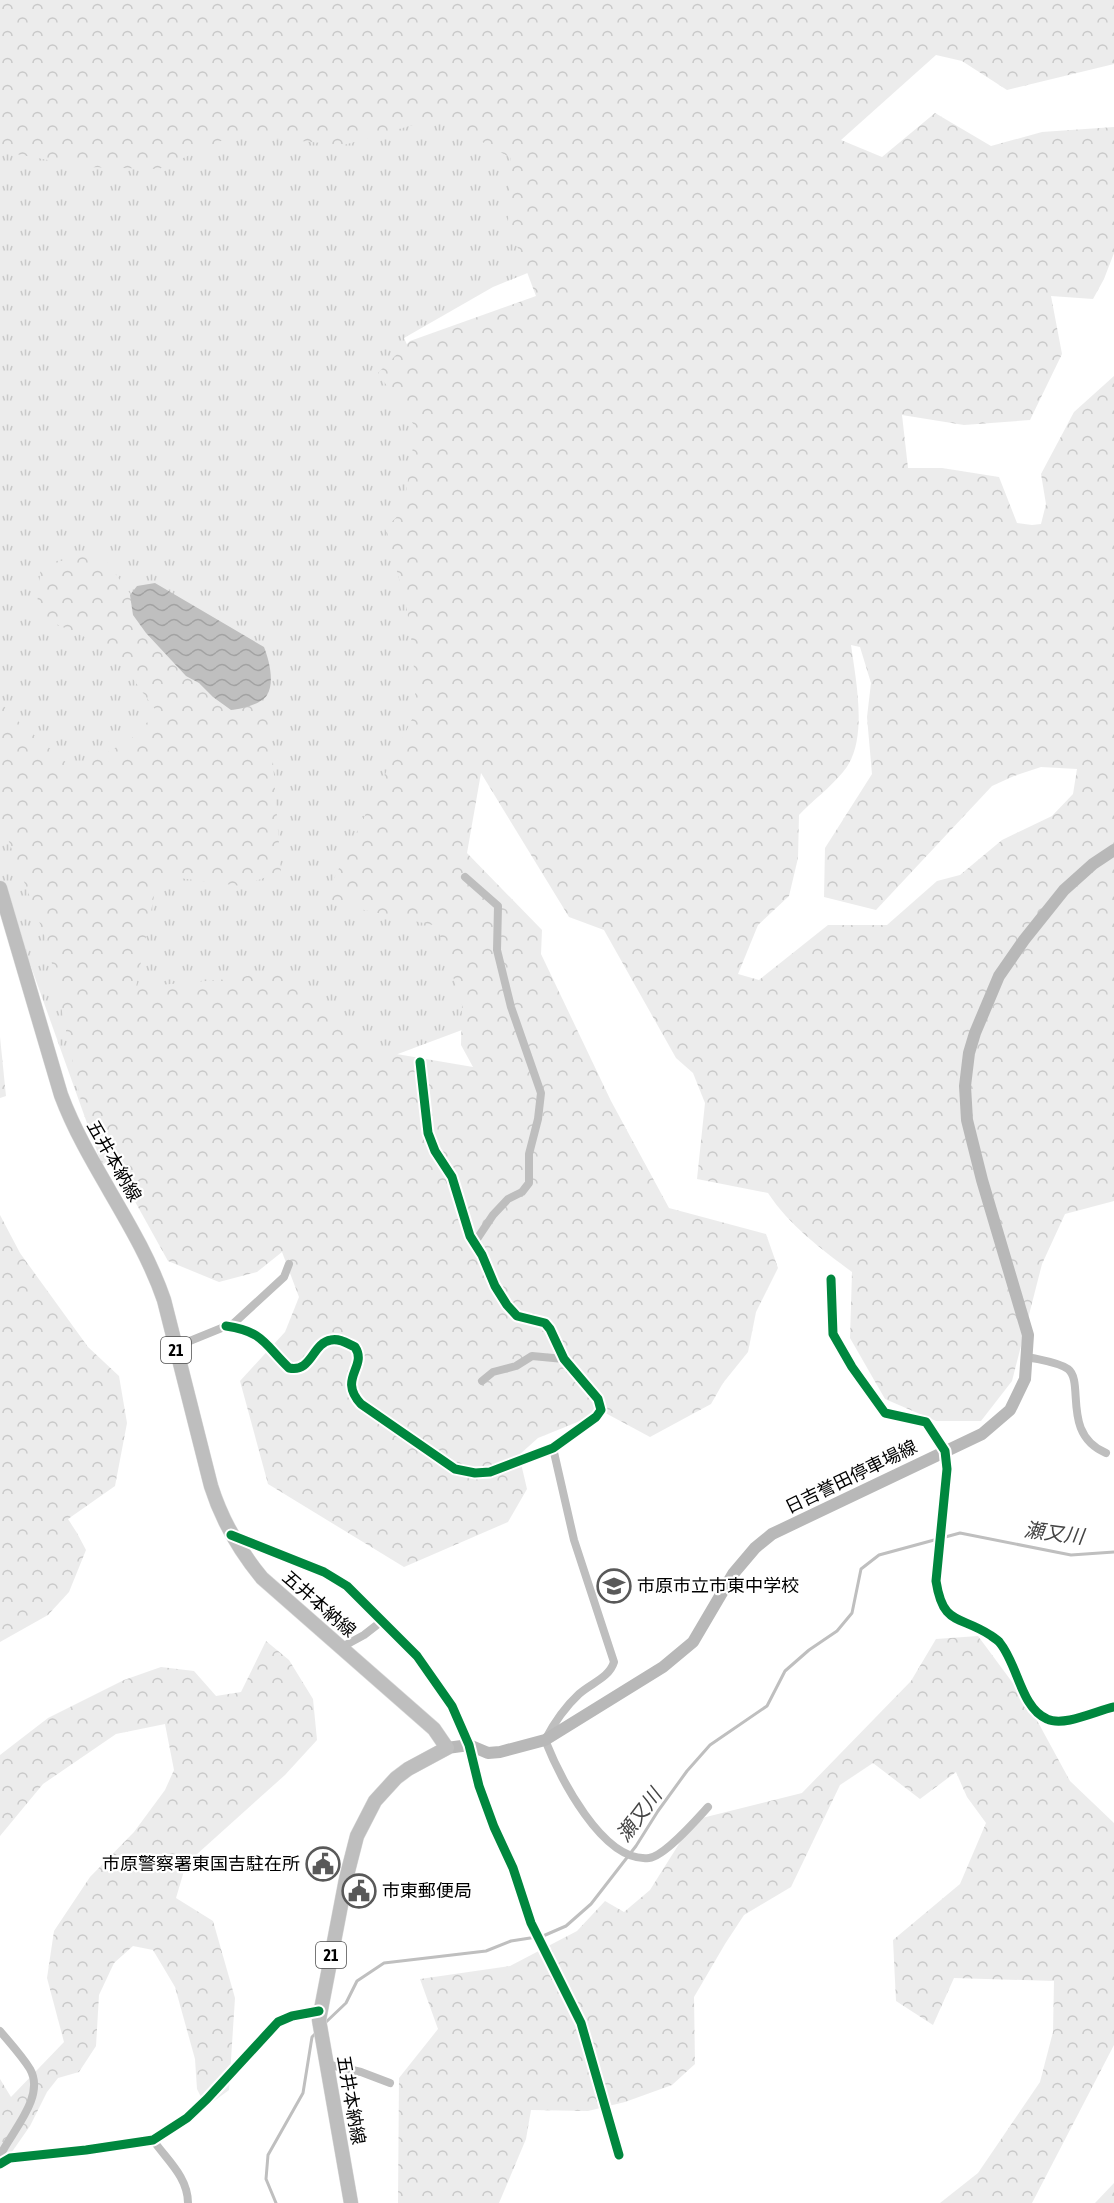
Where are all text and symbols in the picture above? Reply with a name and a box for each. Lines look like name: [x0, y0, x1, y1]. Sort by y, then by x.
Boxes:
street label: 五井本納線: [83, 1117, 146, 1205]
road number: 21: [161, 1337, 191, 1363]
street label: 日吉誉田停車場線: [781, 1436, 920, 1518]
water label: 瀬又川: [1023, 1517, 1087, 1548]
street label: 五井本納線: [278, 1566, 360, 1641]
school or university icon: 市原市立市東中学校: [596, 1568, 632, 1604]
place label: 市原市立市東中学校: [637, 1575, 799, 1596]
water label: 瀬又川: [611, 1782, 667, 1846]
public building icon: 市原警察署東国吉駐在所: [305, 1846, 341, 1882]
place label: 市原警察署東国吉駐在所: [102, 1853, 300, 1874]
public building icon: 市東郵便局: [341, 1873, 377, 1909]
place label: 市東郵便局: [382, 1880, 472, 1901]
road number: 21: [316, 1942, 346, 1968]
street label: 五井本納線: [333, 2054, 370, 2146]

